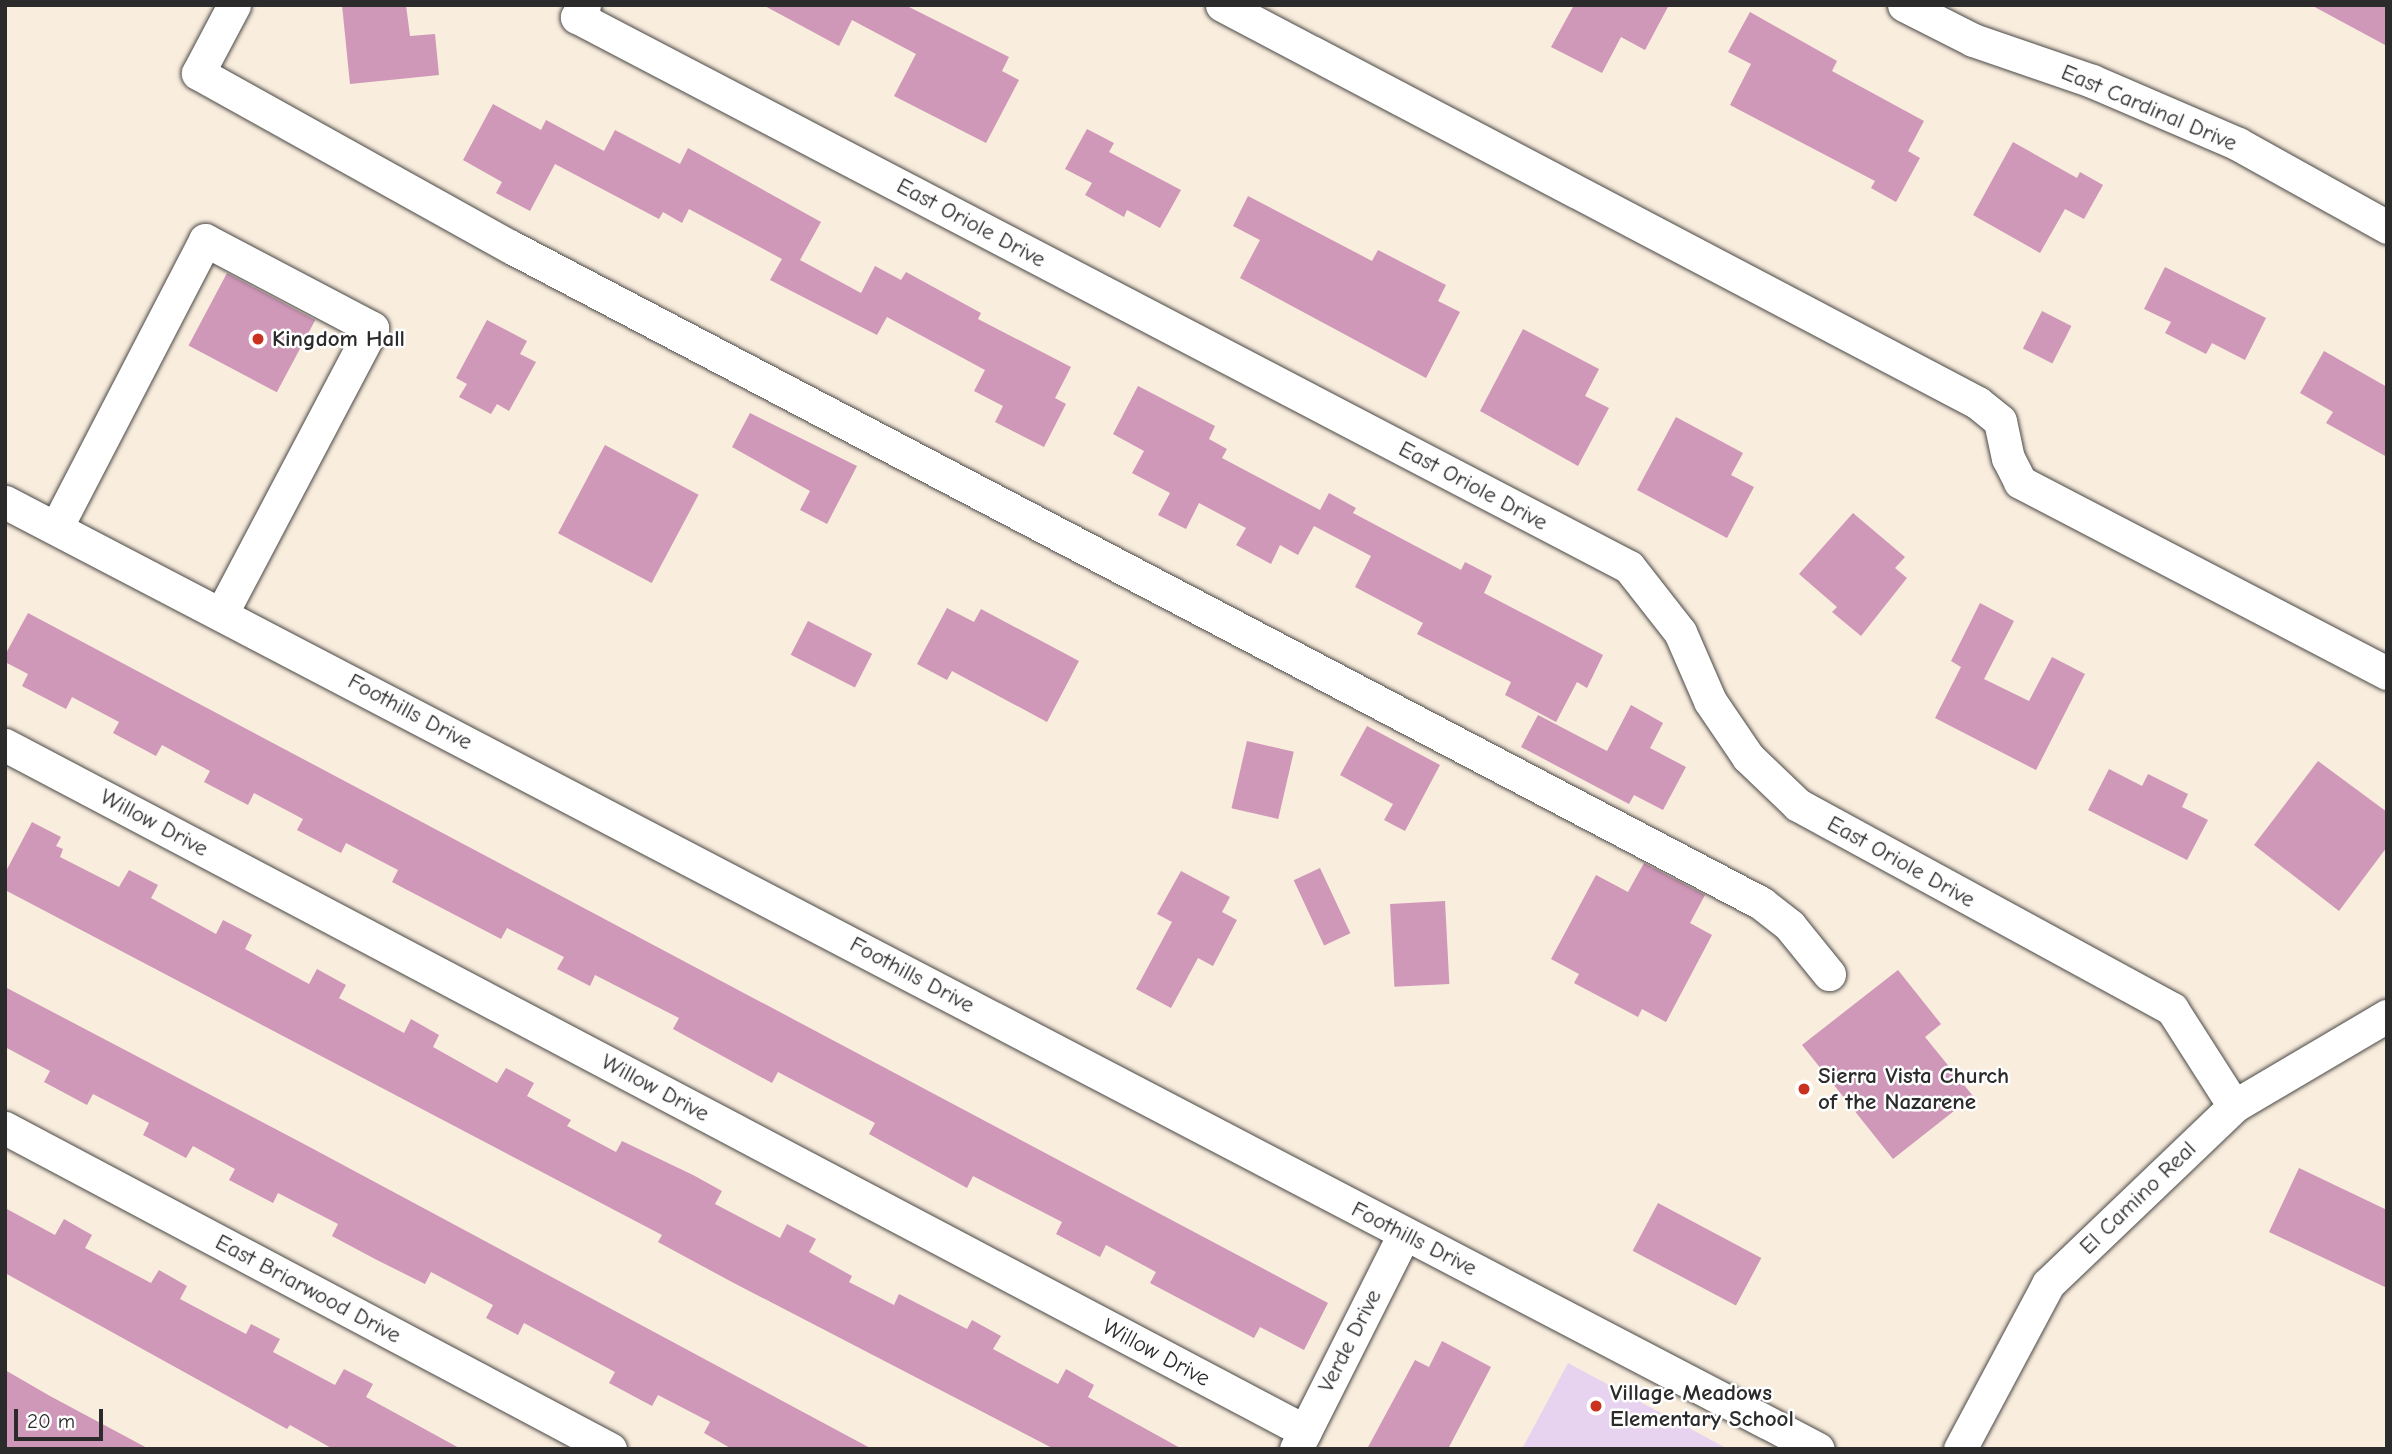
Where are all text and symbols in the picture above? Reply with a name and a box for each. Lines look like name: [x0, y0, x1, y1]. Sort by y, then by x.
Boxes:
street label: East Cardinal Drive: [2057, 59, 2241, 157]
street label: East Oriole Drive: [892, 172, 1050, 274]
place label: Kingdom Hall: [272, 325, 405, 353]
marker: Kingdom Hall: [250, 331, 266, 347]
street label: East Oriole Drive: [1394, 435, 1552, 537]
street label: Foothills Drive: [343, 668, 477, 756]
street label: Willow Drive: [95, 783, 213, 863]
street label: East Oriole Drive: [1822, 810, 1980, 914]
street label: Foothills Drive: [845, 931, 979, 1019]
street label: Willow Drive: [596, 1048, 714, 1128]
place label: Sierra Vista Church of the Nazarene: [1818, 1062, 2009, 1116]
marker: Sierra Vista Church of the Nazarene: [1796, 1081, 1812, 1097]
street label: El Camino Real: [2074, 1136, 2202, 1260]
street label: Foothills Drive: [1347, 1196, 1481, 1282]
street label: East Briarwood Drive: [210, 1228, 406, 1350]
street label: Verde Drive: [1312, 1285, 1388, 1397]
street label: Willow Drive: [1097, 1313, 1215, 1393]
place label: Village Meadows Elementary School: [1610, 1379, 1794, 1433]
scale bar: [18, 1394, 107, 1438]
marker: Village Meadows Elementary School: [1588, 1398, 1604, 1414]
text: 20 m: [27, 1409, 75, 1433]

